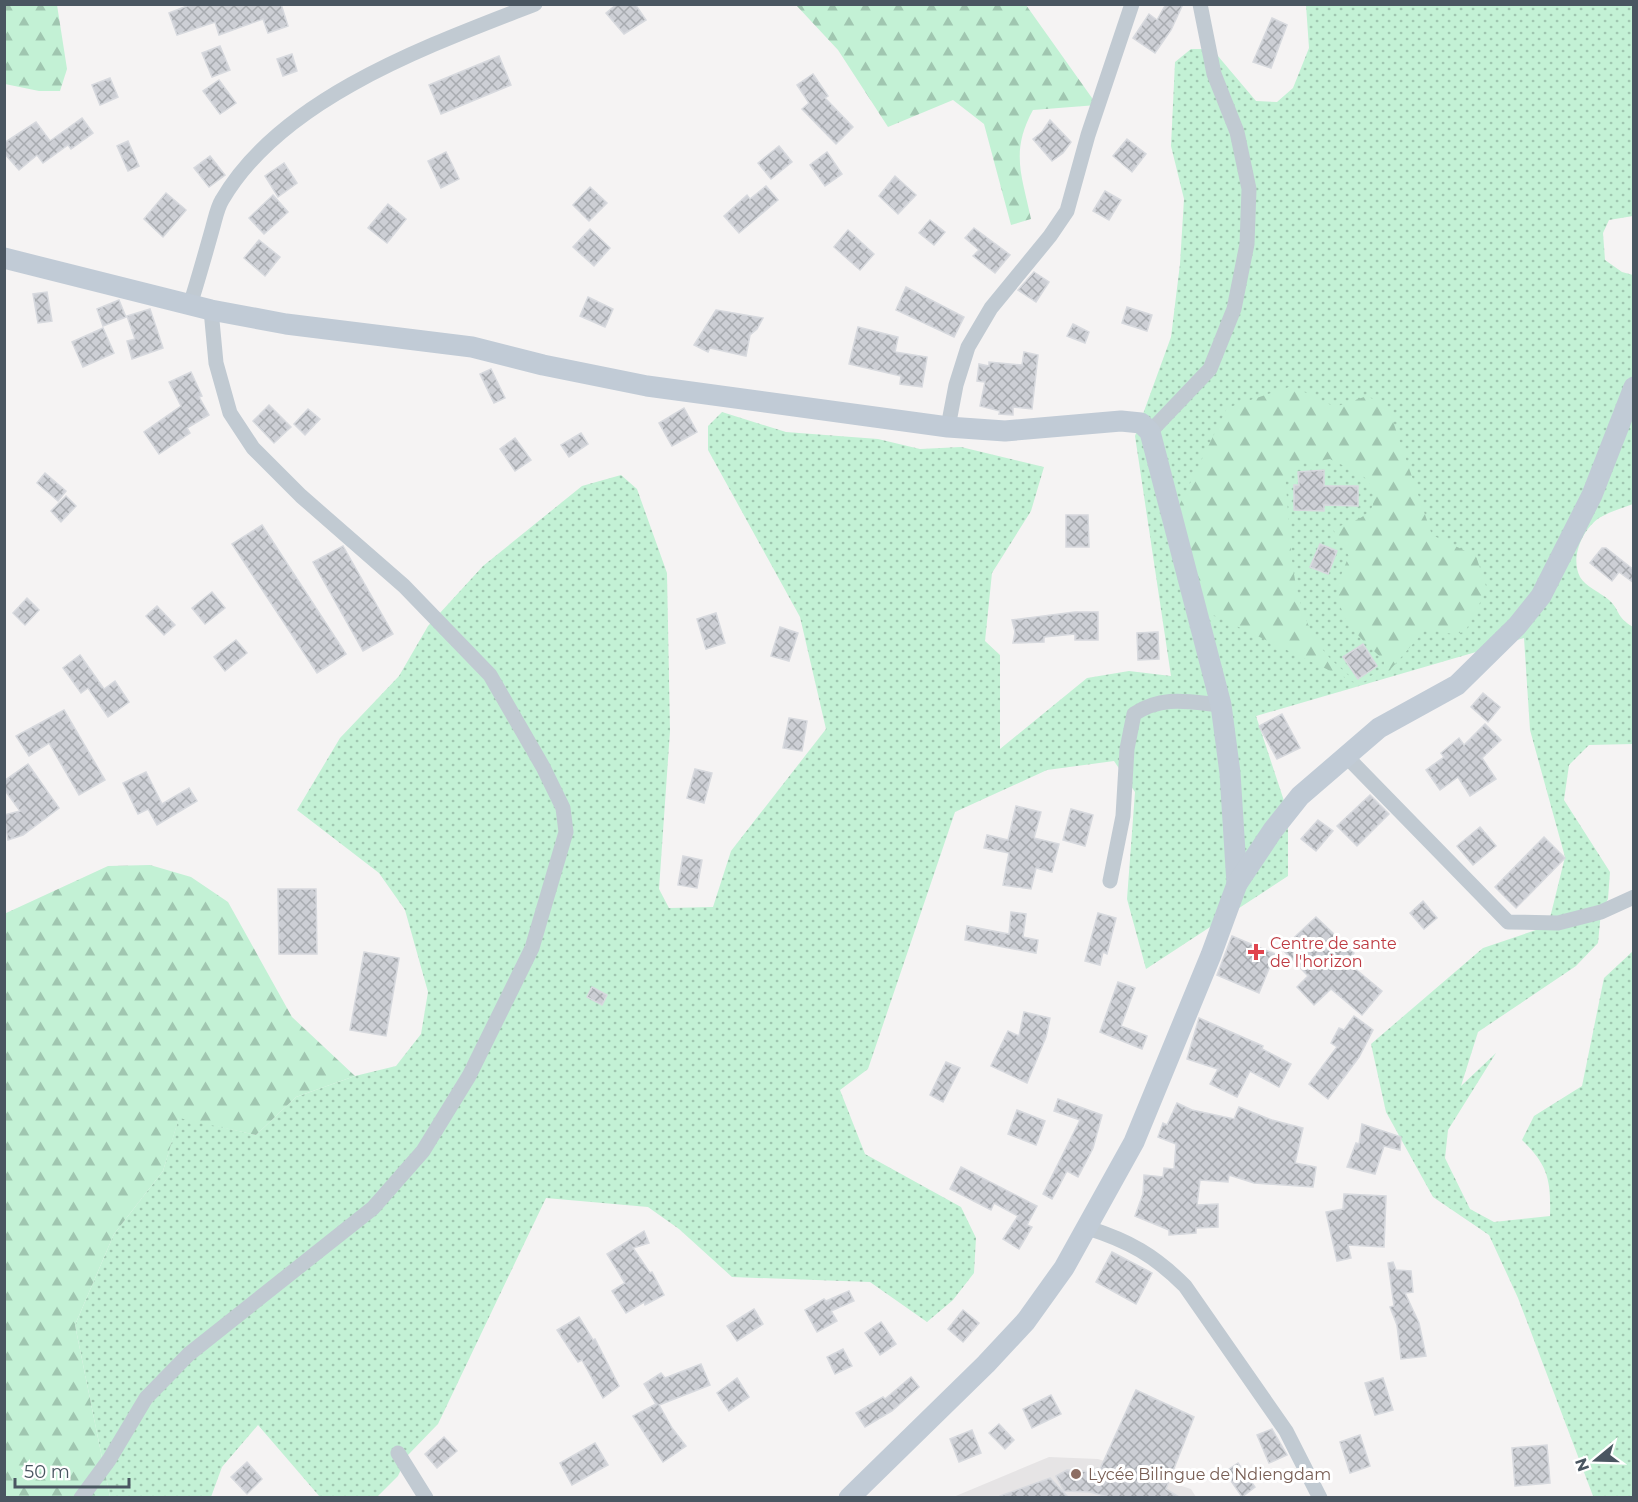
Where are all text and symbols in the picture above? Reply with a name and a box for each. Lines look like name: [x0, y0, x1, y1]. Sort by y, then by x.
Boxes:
place label: Centre de sante de l'horizon: [1270, 934, 1397, 971]
marker: Centre de sante de l'horizon: [1247, 943, 1265, 961]
north arrow: [1566, 1430, 1626, 1490]
scale bar: [15, 1451, 129, 1489]
text: N: [1571, 1456, 1593, 1474]
text: 50 m: [24, 1461, 70, 1483]
place label: Lycée Bilingue de Ndiengdam: [1088, 1465, 1331, 1484]
marker: Lycée Bilingue de Ndiengdam: [1069, 1467, 1083, 1481]

